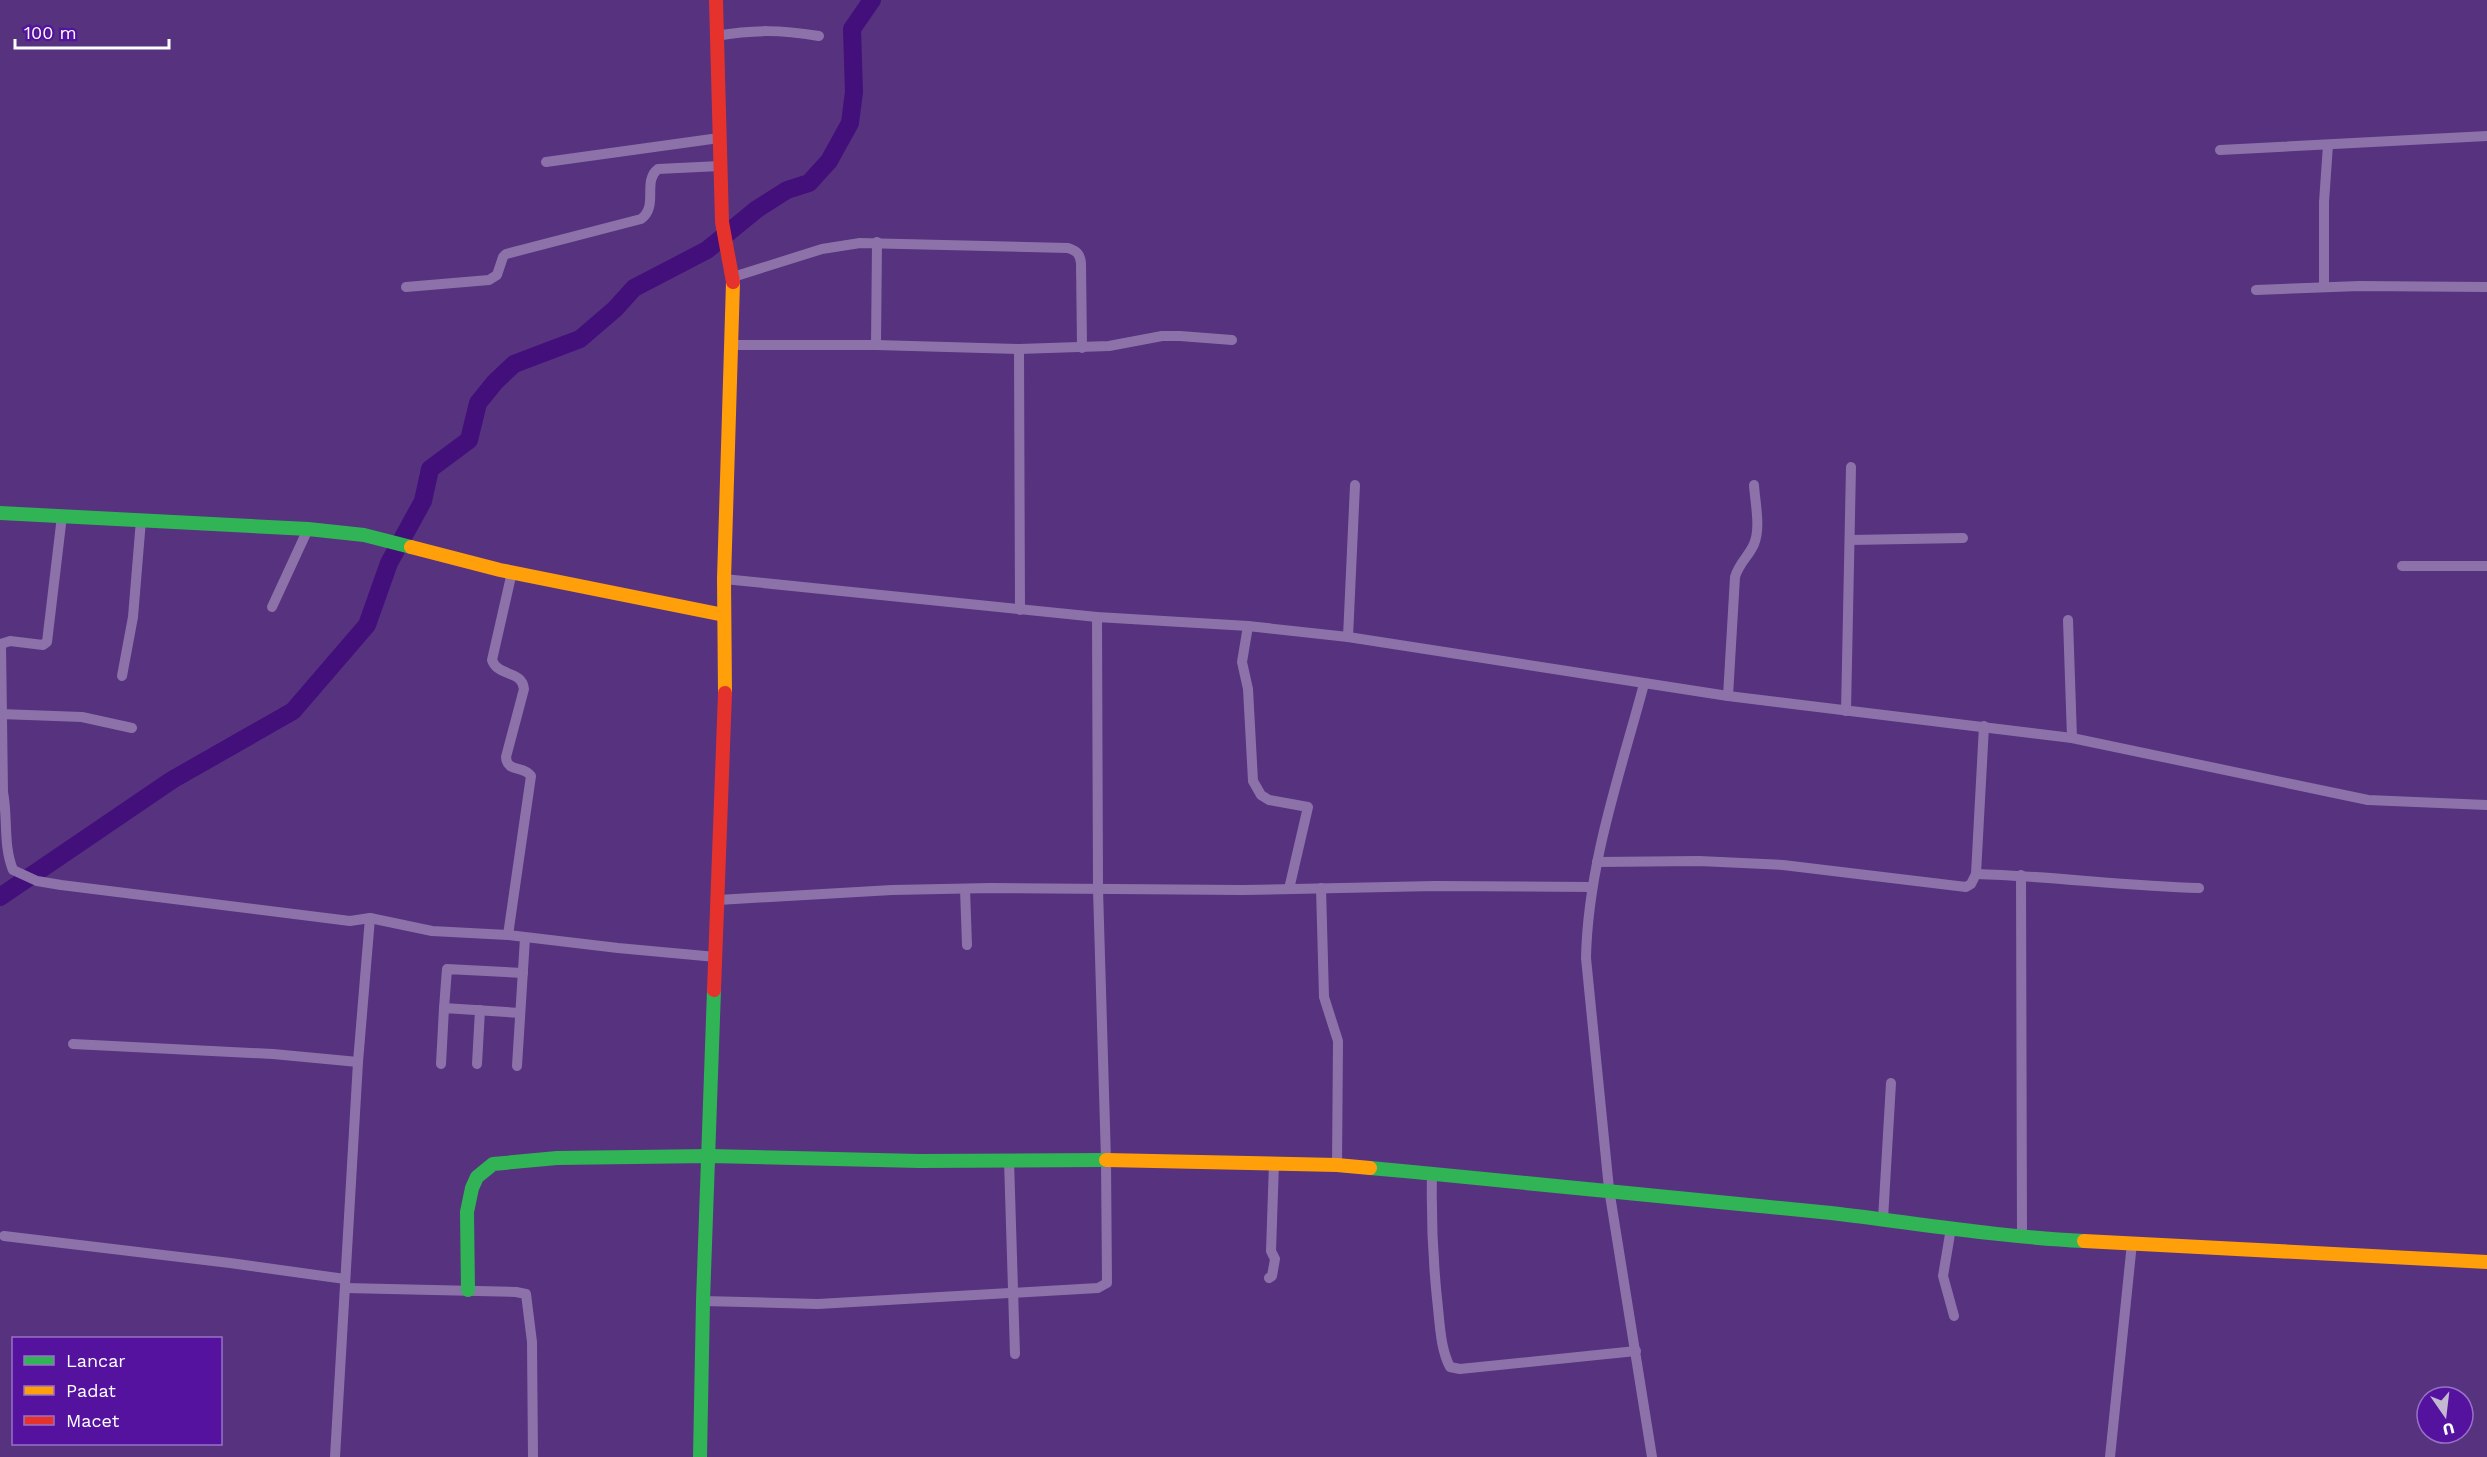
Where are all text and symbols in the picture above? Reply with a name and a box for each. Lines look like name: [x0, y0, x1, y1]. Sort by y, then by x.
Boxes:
scale bar: [15, 12, 170, 50]
text: 100 m: [24, 22, 77, 43]
legend: [12, 1337, 222, 1445]
text: Lancar: [66, 1350, 126, 1371]
text: Padat: [66, 1380, 116, 1401]
north arrow: [2415, 1385, 2475, 1445]
text: Macet: [66, 1410, 120, 1431]
text: U: [2441, 1418, 2456, 1440]

